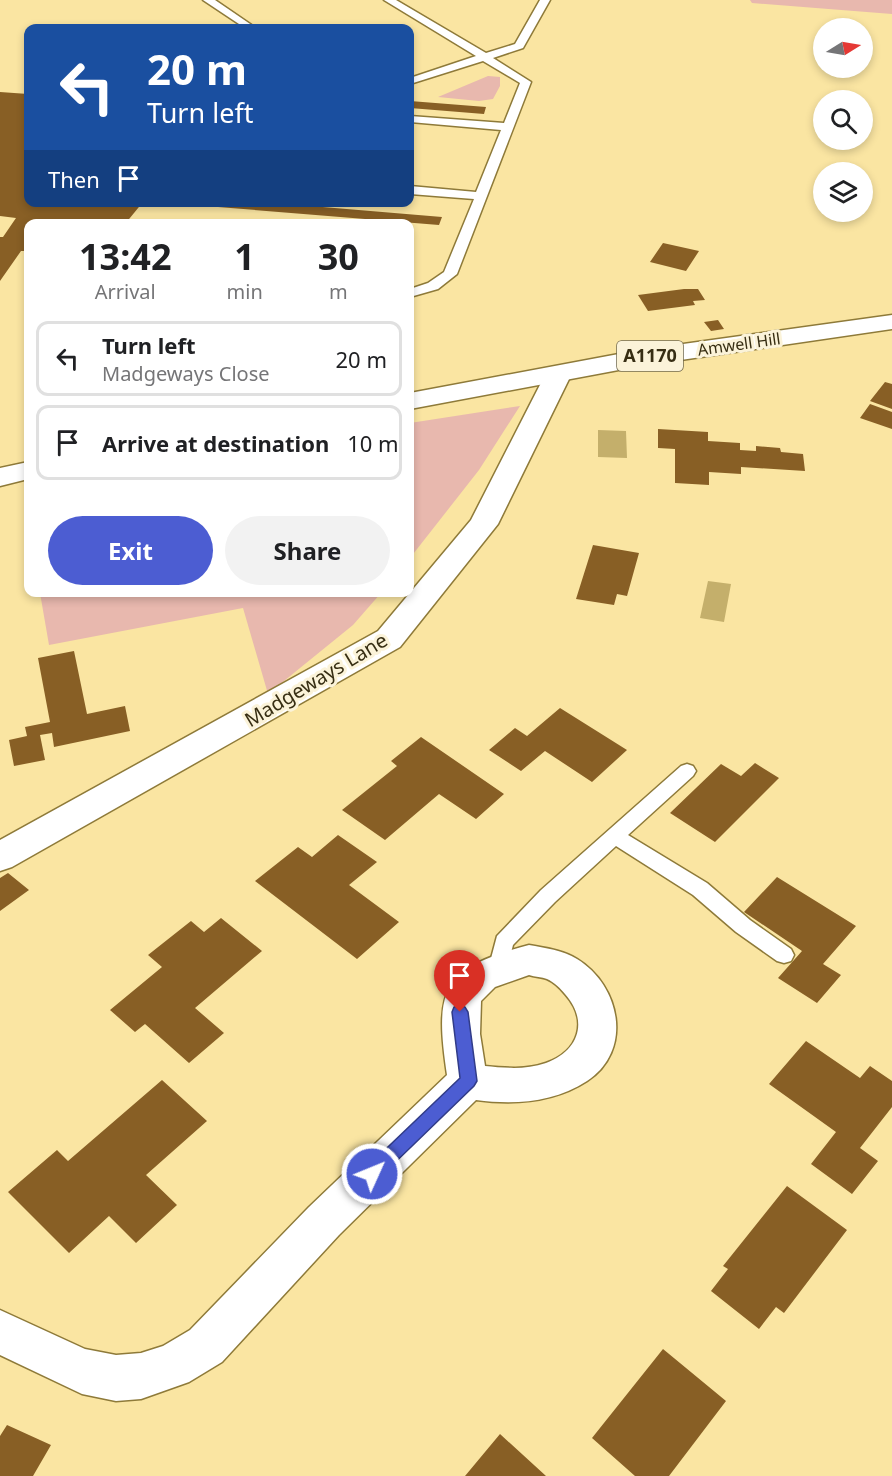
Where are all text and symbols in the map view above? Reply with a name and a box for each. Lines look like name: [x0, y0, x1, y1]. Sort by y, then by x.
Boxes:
north arrow: [813, 18, 873, 78]
map controls: [813, 18, 873, 222]
text: 20 m: [147, 40, 247, 97]
icon: left: [48, 48, 126, 126]
button: search: [813, 90, 873, 150]
text: Turn left: [147, 94, 253, 131]
icon: arrive: [112, 162, 145, 195]
button: layers: [813, 162, 873, 222]
text: Then: [48, 164, 100, 194]
text: 13:42: [79, 232, 172, 281]
text: 1: [234, 232, 255, 281]
text: 30: [318, 232, 359, 281]
text: Arrival: [95, 278, 156, 305]
text: min: [227, 278, 263, 305]
text: m: [329, 278, 348, 305]
street label: Amwell Hill: [696, 327, 782, 361]
text: Turn left: [102, 330, 196, 360]
road number: A1170: [617, 341, 683, 371]
icon: left: [51, 342, 84, 375]
text: 20 m: [336, 344, 387, 374]
text: Madgeways Close: [102, 360, 270, 387]
icon: arrive: [51, 426, 84, 459]
text: Arrive at destination: [102, 428, 329, 458]
text: 10 m: [347, 428, 399, 458]
button: Exit: [48, 516, 213, 585]
button: Share: [225, 516, 390, 585]
street label: Madgeways Lane: [239, 626, 392, 733]
pin: [434, 950, 485, 1012]
icon: arrive: [443, 959, 476, 992]
position arrow: [340, 1142, 404, 1206]

